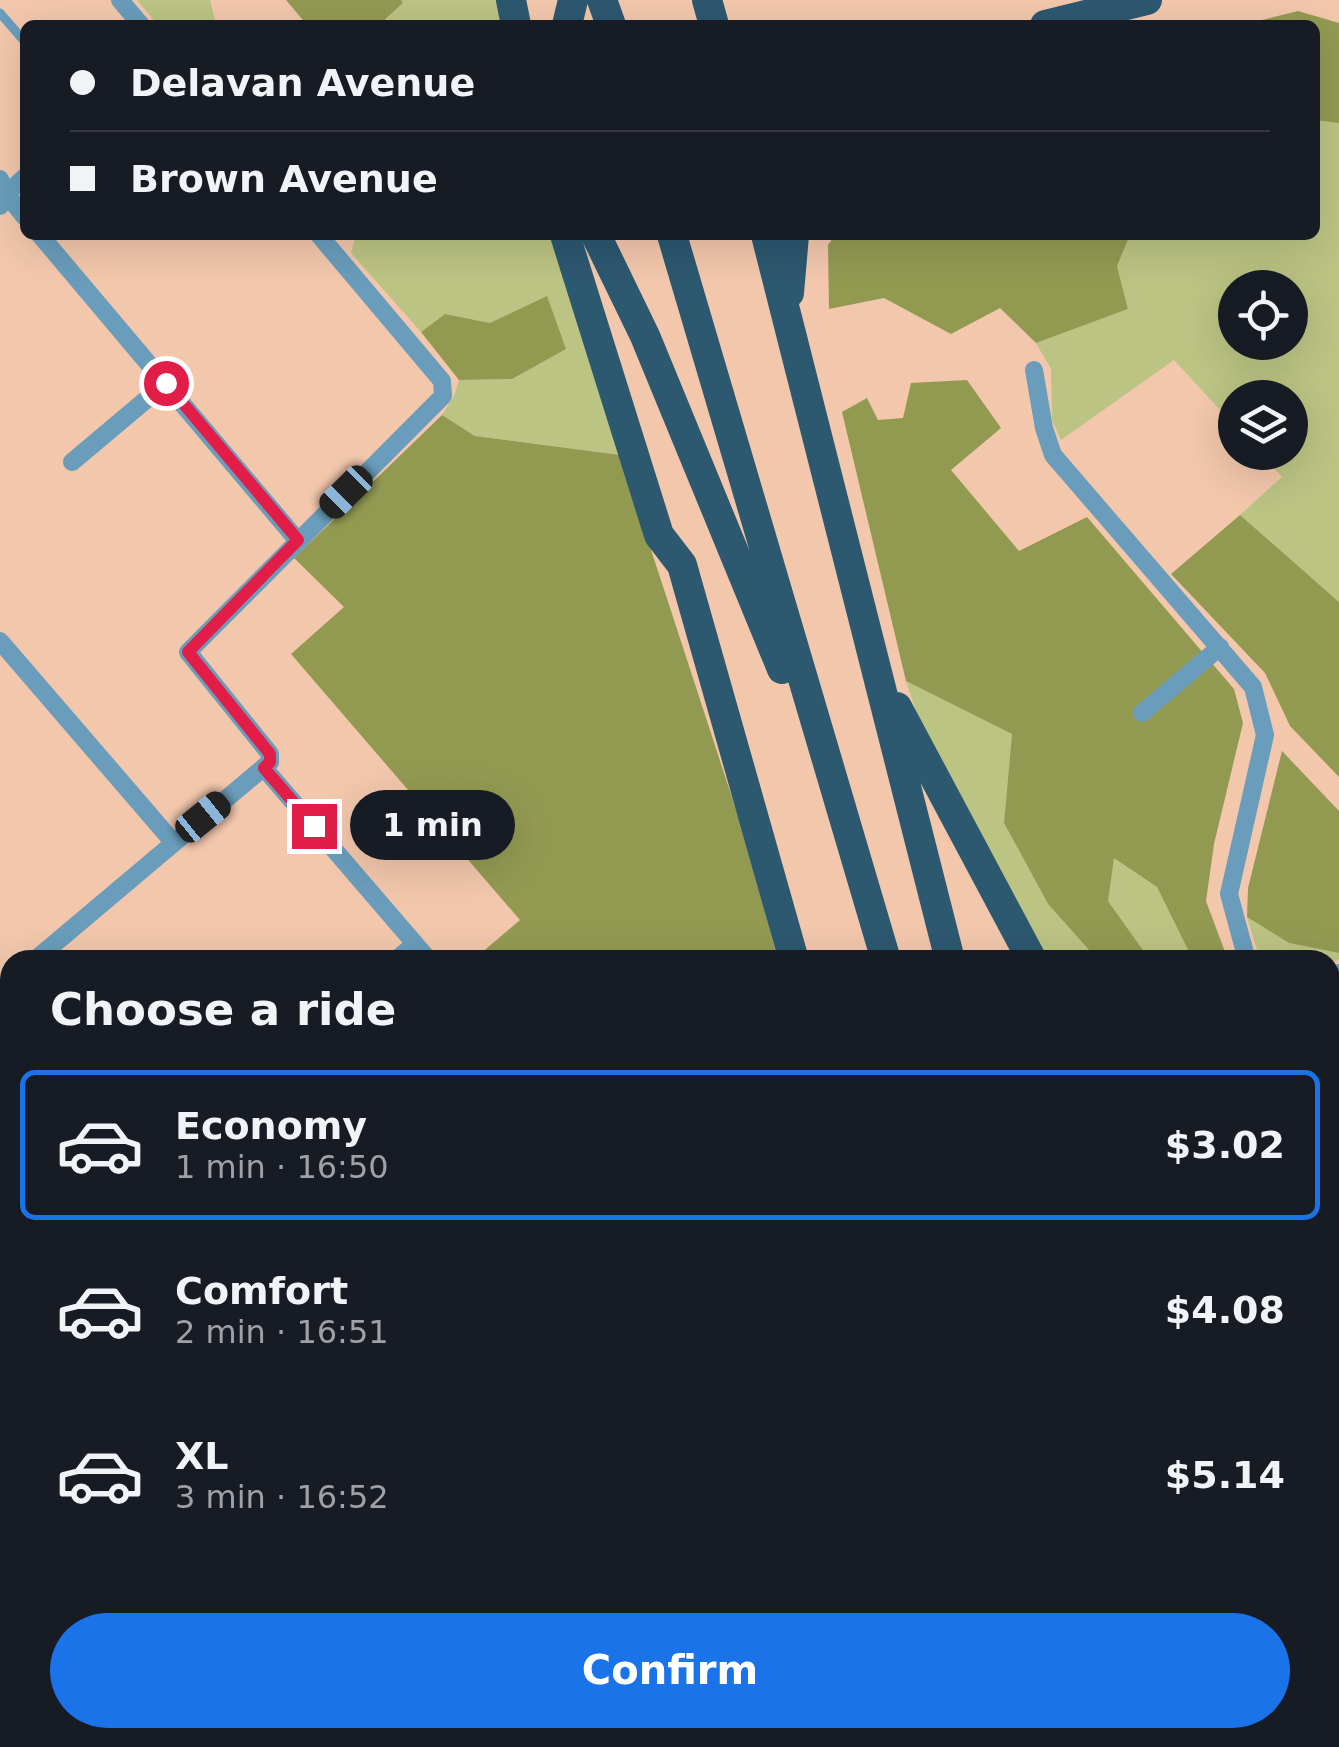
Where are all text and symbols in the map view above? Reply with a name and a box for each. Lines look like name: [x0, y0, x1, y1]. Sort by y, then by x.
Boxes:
text: Delavan Avenue: [130, 61, 475, 105]
text: Brown Avenue: [130, 157, 438, 201]
map controls: [1218, 270, 1308, 470]
button: locate: [1218, 270, 1308, 360]
route start: [144, 361, 189, 406]
button: layers: [1218, 380, 1308, 470]
car: [314, 460, 378, 524]
car: [170, 786, 236, 848]
callout: 1 min: [349, 791, 514, 861]
route end: [292, 804, 337, 849]
text: 1 min: [382, 806, 483, 844]
text: Choose a ride: [50, 983, 396, 1036]
icon: car: [55, 1100, 145, 1190]
text: Economy: [175, 1104, 367, 1148]
text: $3.02: [1165, 1123, 1285, 1167]
text: 1 min · 16:50: [175, 1148, 389, 1186]
icon: car: [55, 1265, 145, 1355]
text: Comfort: [175, 1269, 348, 1313]
text: $4.08: [1165, 1288, 1285, 1332]
text: 2 min · 16:51: [175, 1313, 389, 1351]
icon: car: [55, 1430, 145, 1520]
text: XL: [175, 1434, 229, 1478]
text: $5.14: [1165, 1453, 1285, 1497]
text: 3 min · 16:52: [175, 1478, 389, 1516]
button: Confirm: [50, 1613, 1290, 1728]

